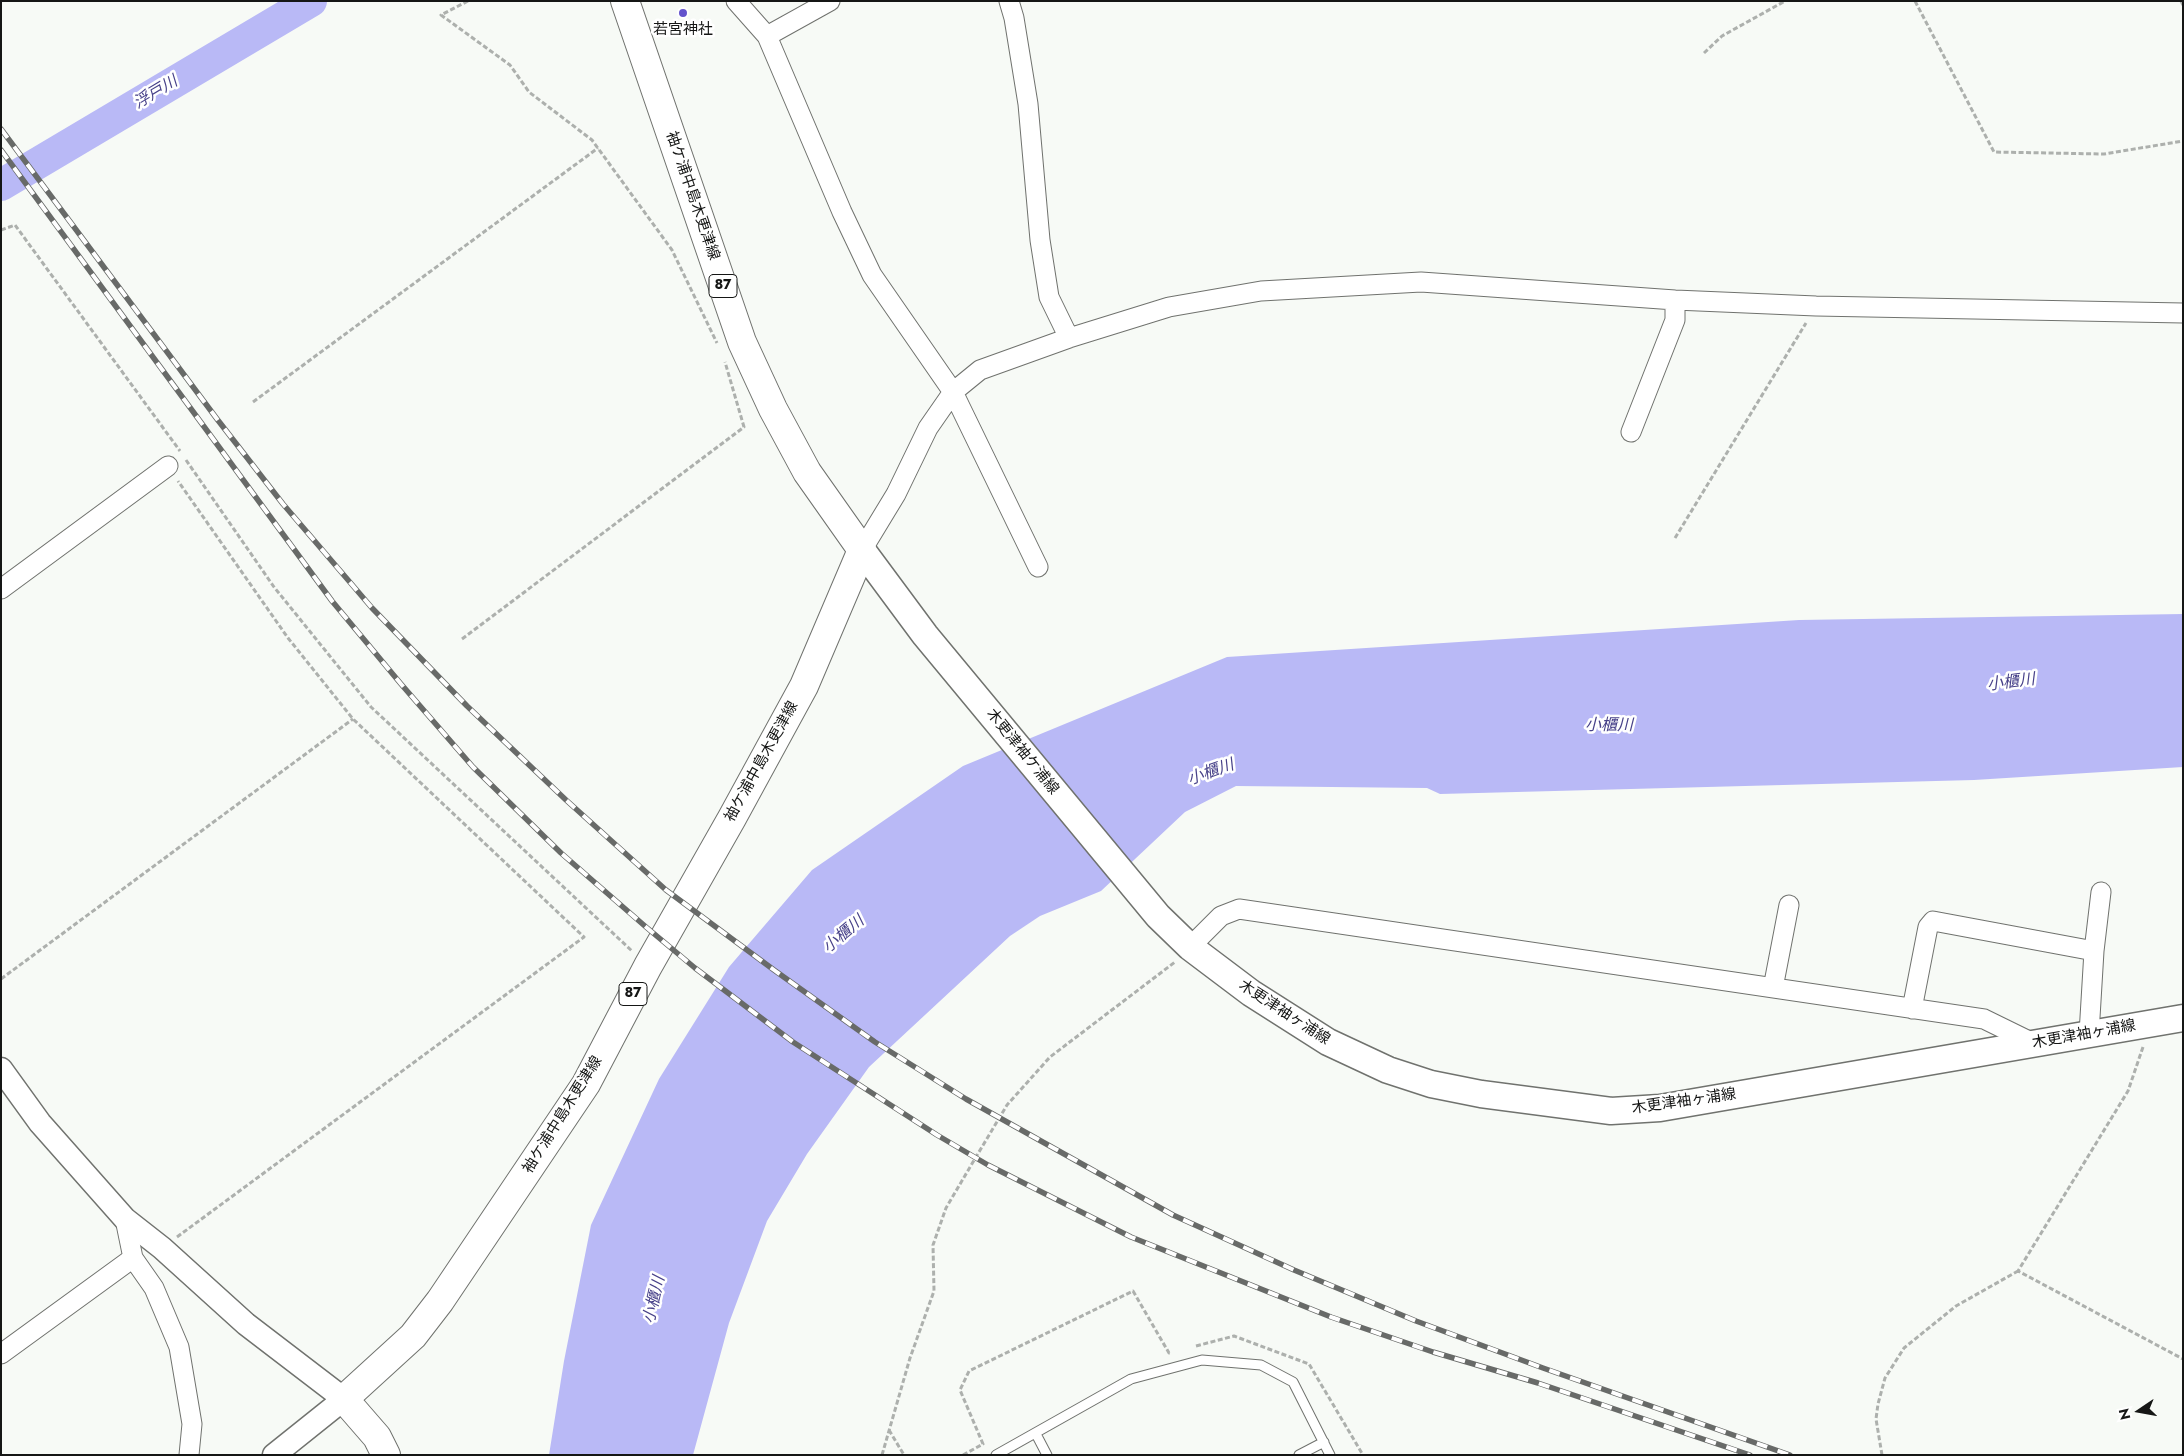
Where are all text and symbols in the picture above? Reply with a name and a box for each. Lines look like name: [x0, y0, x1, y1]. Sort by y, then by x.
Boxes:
marker: 若宮神社: [677, 7, 689, 19]
place label: 若宮神社: [653, 21, 713, 39]
water label: 浮戸川: [130, 72, 182, 114]
street label: 袖ケ浦中島木更津線: [662, 129, 722, 263]
road number: 87: [709, 274, 737, 298]
water label: 小櫃川: [1986, 671, 2036, 695]
street label: 袖ケ浦中島木更津線: [721, 699, 803, 825]
street label: 木更津袖ケ浦線: [982, 706, 1062, 798]
water label: 小櫃川: [1585, 716, 1633, 736]
water label: 小櫃川: [1185, 756, 1237, 790]
water label: 小櫃川: [819, 912, 869, 958]
street label: 木更津袖ヶ浦線: [1235, 977, 1333, 1049]
road number: 87: [619, 982, 647, 1006]
street label: 木更津袖ヶ浦線: [2031, 1017, 2137, 1053]
street label: 袖ケ浦中島木更津線: [520, 1053, 606, 1177]
street label: 木更津袖ヶ浦線: [1631, 1086, 1737, 1118]
water label: 小櫃川: [640, 1274, 670, 1326]
north arrow: [2114, 1386, 2164, 1436]
text: N: [2113, 1407, 2135, 1422]

